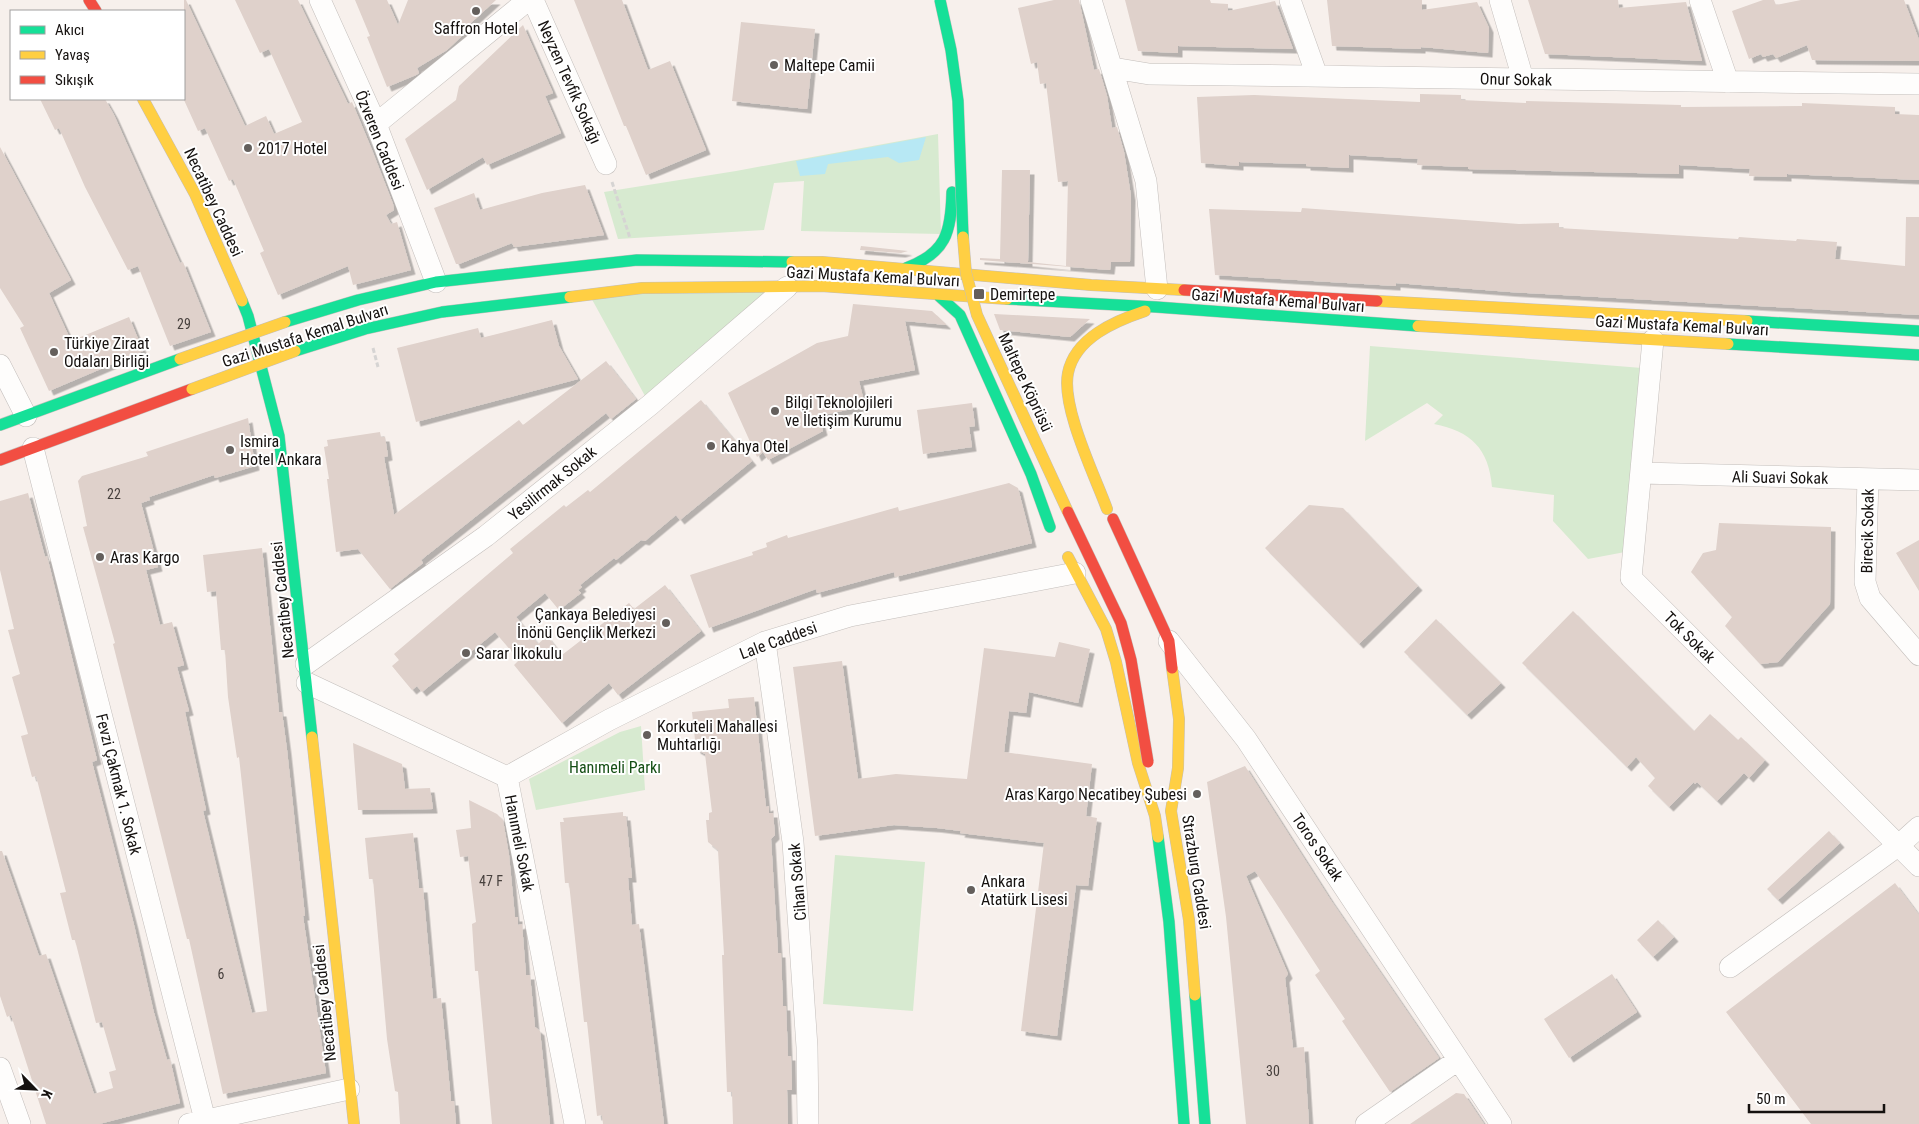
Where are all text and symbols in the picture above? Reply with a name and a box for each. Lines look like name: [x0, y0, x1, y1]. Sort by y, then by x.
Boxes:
marker: Saffron Hotel: [470, 5, 482, 17]
legend: [10, 10, 185, 100]
street label: Neyzen Tevfik Sokağı: [534, 18, 605, 147]
place label: Saffron Hotel: [434, 19, 518, 38]
text: Akıcı: [55, 21, 84, 39]
text: Yavaş: [55, 46, 90, 64]
place label: Maltepe Camii: [784, 56, 875, 75]
marker: Maltepe Camii: [768, 59, 780, 71]
street label: Onur Sokak: [1480, 69, 1553, 90]
text: Sıkışık: [55, 71, 94, 89]
street label: Özveren Caddesi: [351, 88, 408, 193]
place label: 2017 Hotel: [258, 139, 327, 158]
marker: 2017 Hotel: [242, 142, 254, 154]
street label: Necatibey Caddesi: [180, 145, 247, 260]
street label: Gazi Mustafa Kemal Bulvarı: [786, 262, 960, 291]
place label: Demirtepe: [990, 285, 1055, 304]
street label: Gazi Mustafa Kemal Bulvarı: [1191, 285, 1365, 316]
marker: Demirtepe: [972, 287, 986, 301]
street label: Gazi Mustafa Kemal Bulvarı: [220, 300, 391, 371]
street label: Gazi Mustafa Kemal Bulvarı: [1595, 311, 1769, 340]
house number: 29: [177, 316, 191, 332]
street label: Maltepe Köprüsü: [994, 330, 1057, 435]
place label: Türkiye Ziraat Odaları Birliği: [64, 334, 150, 371]
marker: Türkiye Ziraat Odaları Birliği: [48, 346, 60, 358]
place label: Bilgi Teknolojileri ve İletişim Kurumu: [785, 393, 902, 430]
marker: Bilgi Teknolojileri ve İletişim Kurumu: [769, 405, 781, 417]
place label: Ismira Hotel Ankara: [240, 432, 322, 469]
place label: Kahya Otel: [721, 437, 789, 456]
marker: Kahya Otel: [705, 440, 717, 452]
street label: Yesilirmak Sokak: [505, 442, 601, 525]
marker: Ismira Hotel Ankara: [224, 444, 236, 456]
street label: Ali Suavi Sokak: [1732, 467, 1829, 488]
house number: 22: [107, 486, 121, 502]
street label: Birecik Sokak: [1857, 488, 1878, 574]
street label: Necatibey Caddesi: [267, 540, 298, 659]
place label: Aras Kargo: [110, 548, 179, 567]
marker: Aras Kargo: [94, 551, 106, 563]
place label: Çankaya Belediyesi İnönü Gençlik Merkezi: [517, 605, 656, 642]
street label: Tok Sokak: [1660, 608, 1720, 668]
marker: Çankaya Belediyesi İnönü Gençlik Merkezi: [660, 617, 672, 629]
street label: Lale Caddesi: [737, 618, 820, 663]
place label: Sarar İlkokulu: [476, 644, 562, 663]
marker: Sarar İlkokulu: [460, 647, 472, 659]
street label: Fevzi Çakmak 1. Sokak: [92, 712, 145, 857]
place label: Korkuteli Mahallesi Muhtarlığı: [657, 717, 778, 754]
marker: Korkuteli Mahallesi Muhtarlığı: [641, 729, 653, 741]
park label: Hanımeli Parkı: [569, 758, 661, 777]
place label: Aras Kargo Necatibey Şubesi: [1005, 785, 1187, 804]
marker: Aras Kargo Necatibey Şubesi: [1191, 788, 1203, 800]
street label: Hanımeli Sokak: [501, 793, 538, 894]
street label: Toros Sokak: [1288, 810, 1348, 885]
street label: Strazburg Caddesi: [1178, 814, 1215, 930]
street label: Cihan Sokak: [785, 842, 810, 922]
place label: Ankara Atatürk Lisesi: [981, 872, 1068, 909]
house number: 47 F: [479, 873, 503, 889]
marker: Ankara Atatürk Lisesi: [965, 884, 977, 896]
street label: Necatibey Caddesi: [309, 943, 340, 1062]
house number: 6: [218, 966, 225, 982]
house number: 30: [1266, 1063, 1280, 1079]
north arrow: [10, 1064, 60, 1114]
scale bar: [1749, 1082, 1884, 1114]
text: K: [38, 1087, 56, 1101]
text: 50 m: [1756, 1090, 1786, 1108]

